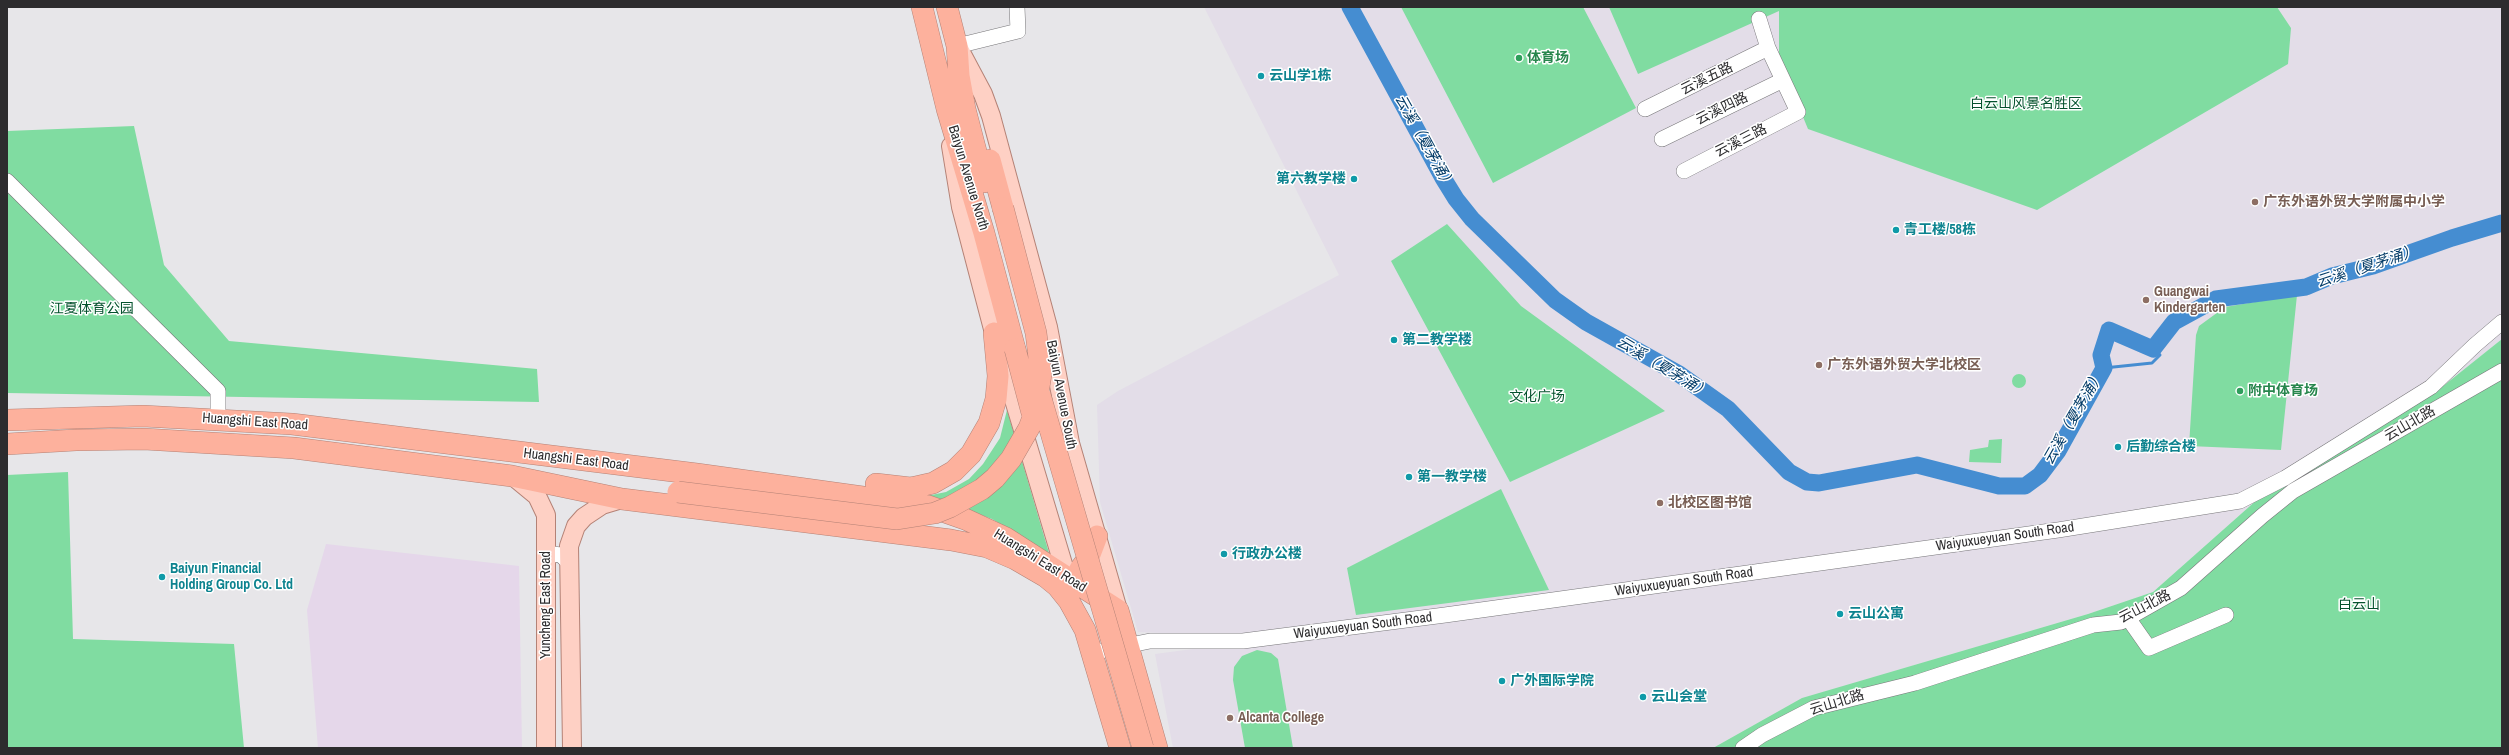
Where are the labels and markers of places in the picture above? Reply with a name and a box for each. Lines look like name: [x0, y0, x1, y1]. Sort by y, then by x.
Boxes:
place label: 体育场: [1527, 50, 1569, 66]
marker: 体育场: [1514, 53, 1524, 63]
place label: 云山学1栋: [1269, 68, 1331, 84]
marker: 云山学1栋: [1256, 71, 1266, 81]
place label: 第六教学楼: [1276, 171, 1346, 187]
marker: 第六教学楼: [1349, 174, 1359, 184]
place label: 广东外语外贸大学附属中小学: [2263, 194, 2445, 210]
marker: 广东外语外贸大学附属中小学: [2250, 197, 2260, 207]
place label: 青工楼/58栋: [1904, 222, 1976, 238]
marker: 青工楼/58栋: [1891, 225, 1901, 235]
place label: Guangwai Kindergarten: [2154, 284, 2225, 316]
marker: Guangwai Kindergarten: [2141, 295, 2151, 305]
place label: 第二教学楼: [1402, 332, 1472, 348]
marker: 第二教学楼: [1389, 335, 1399, 345]
place label: 广东外语外贸大学北校区: [1827, 357, 1981, 373]
marker: 广东外语外贸大学北校区: [1814, 360, 1824, 370]
place label: 附中体育场: [2248, 383, 2318, 399]
marker: 附中体育场: [2235, 386, 2245, 396]
place label: 后勤综合楼: [2126, 439, 2196, 455]
marker: 后勤综合楼: [2113, 442, 2123, 452]
place label: 第一教学楼: [1417, 469, 1487, 485]
marker: 第一教学楼: [1404, 472, 1414, 482]
place label: 北校区图书馆: [1668, 495, 1752, 511]
marker: 北校区图书馆: [1655, 498, 1665, 508]
place label: 行政办公楼: [1232, 546, 1302, 562]
marker: 行政办公楼: [1219, 549, 1229, 559]
place label: Baiyun Financial Holding Group Co. Ltd: [170, 561, 293, 594]
marker: Baiyun Financial Holding Group Co. Ltd: [157, 572, 167, 582]
place label: 云山公寓: [1848, 606, 1904, 622]
marker: 云山公寓: [1835, 609, 1845, 619]
place label: 广外国际学院: [1510, 673, 1594, 689]
marker: 广外国际学院: [1497, 676, 1507, 686]
place label: 云山会堂: [1651, 689, 1707, 705]
marker: 云山会堂: [1638, 692, 1648, 702]
place label: Alcanta College: [1238, 710, 1324, 726]
marker: Alcanta College: [1225, 713, 1235, 723]

